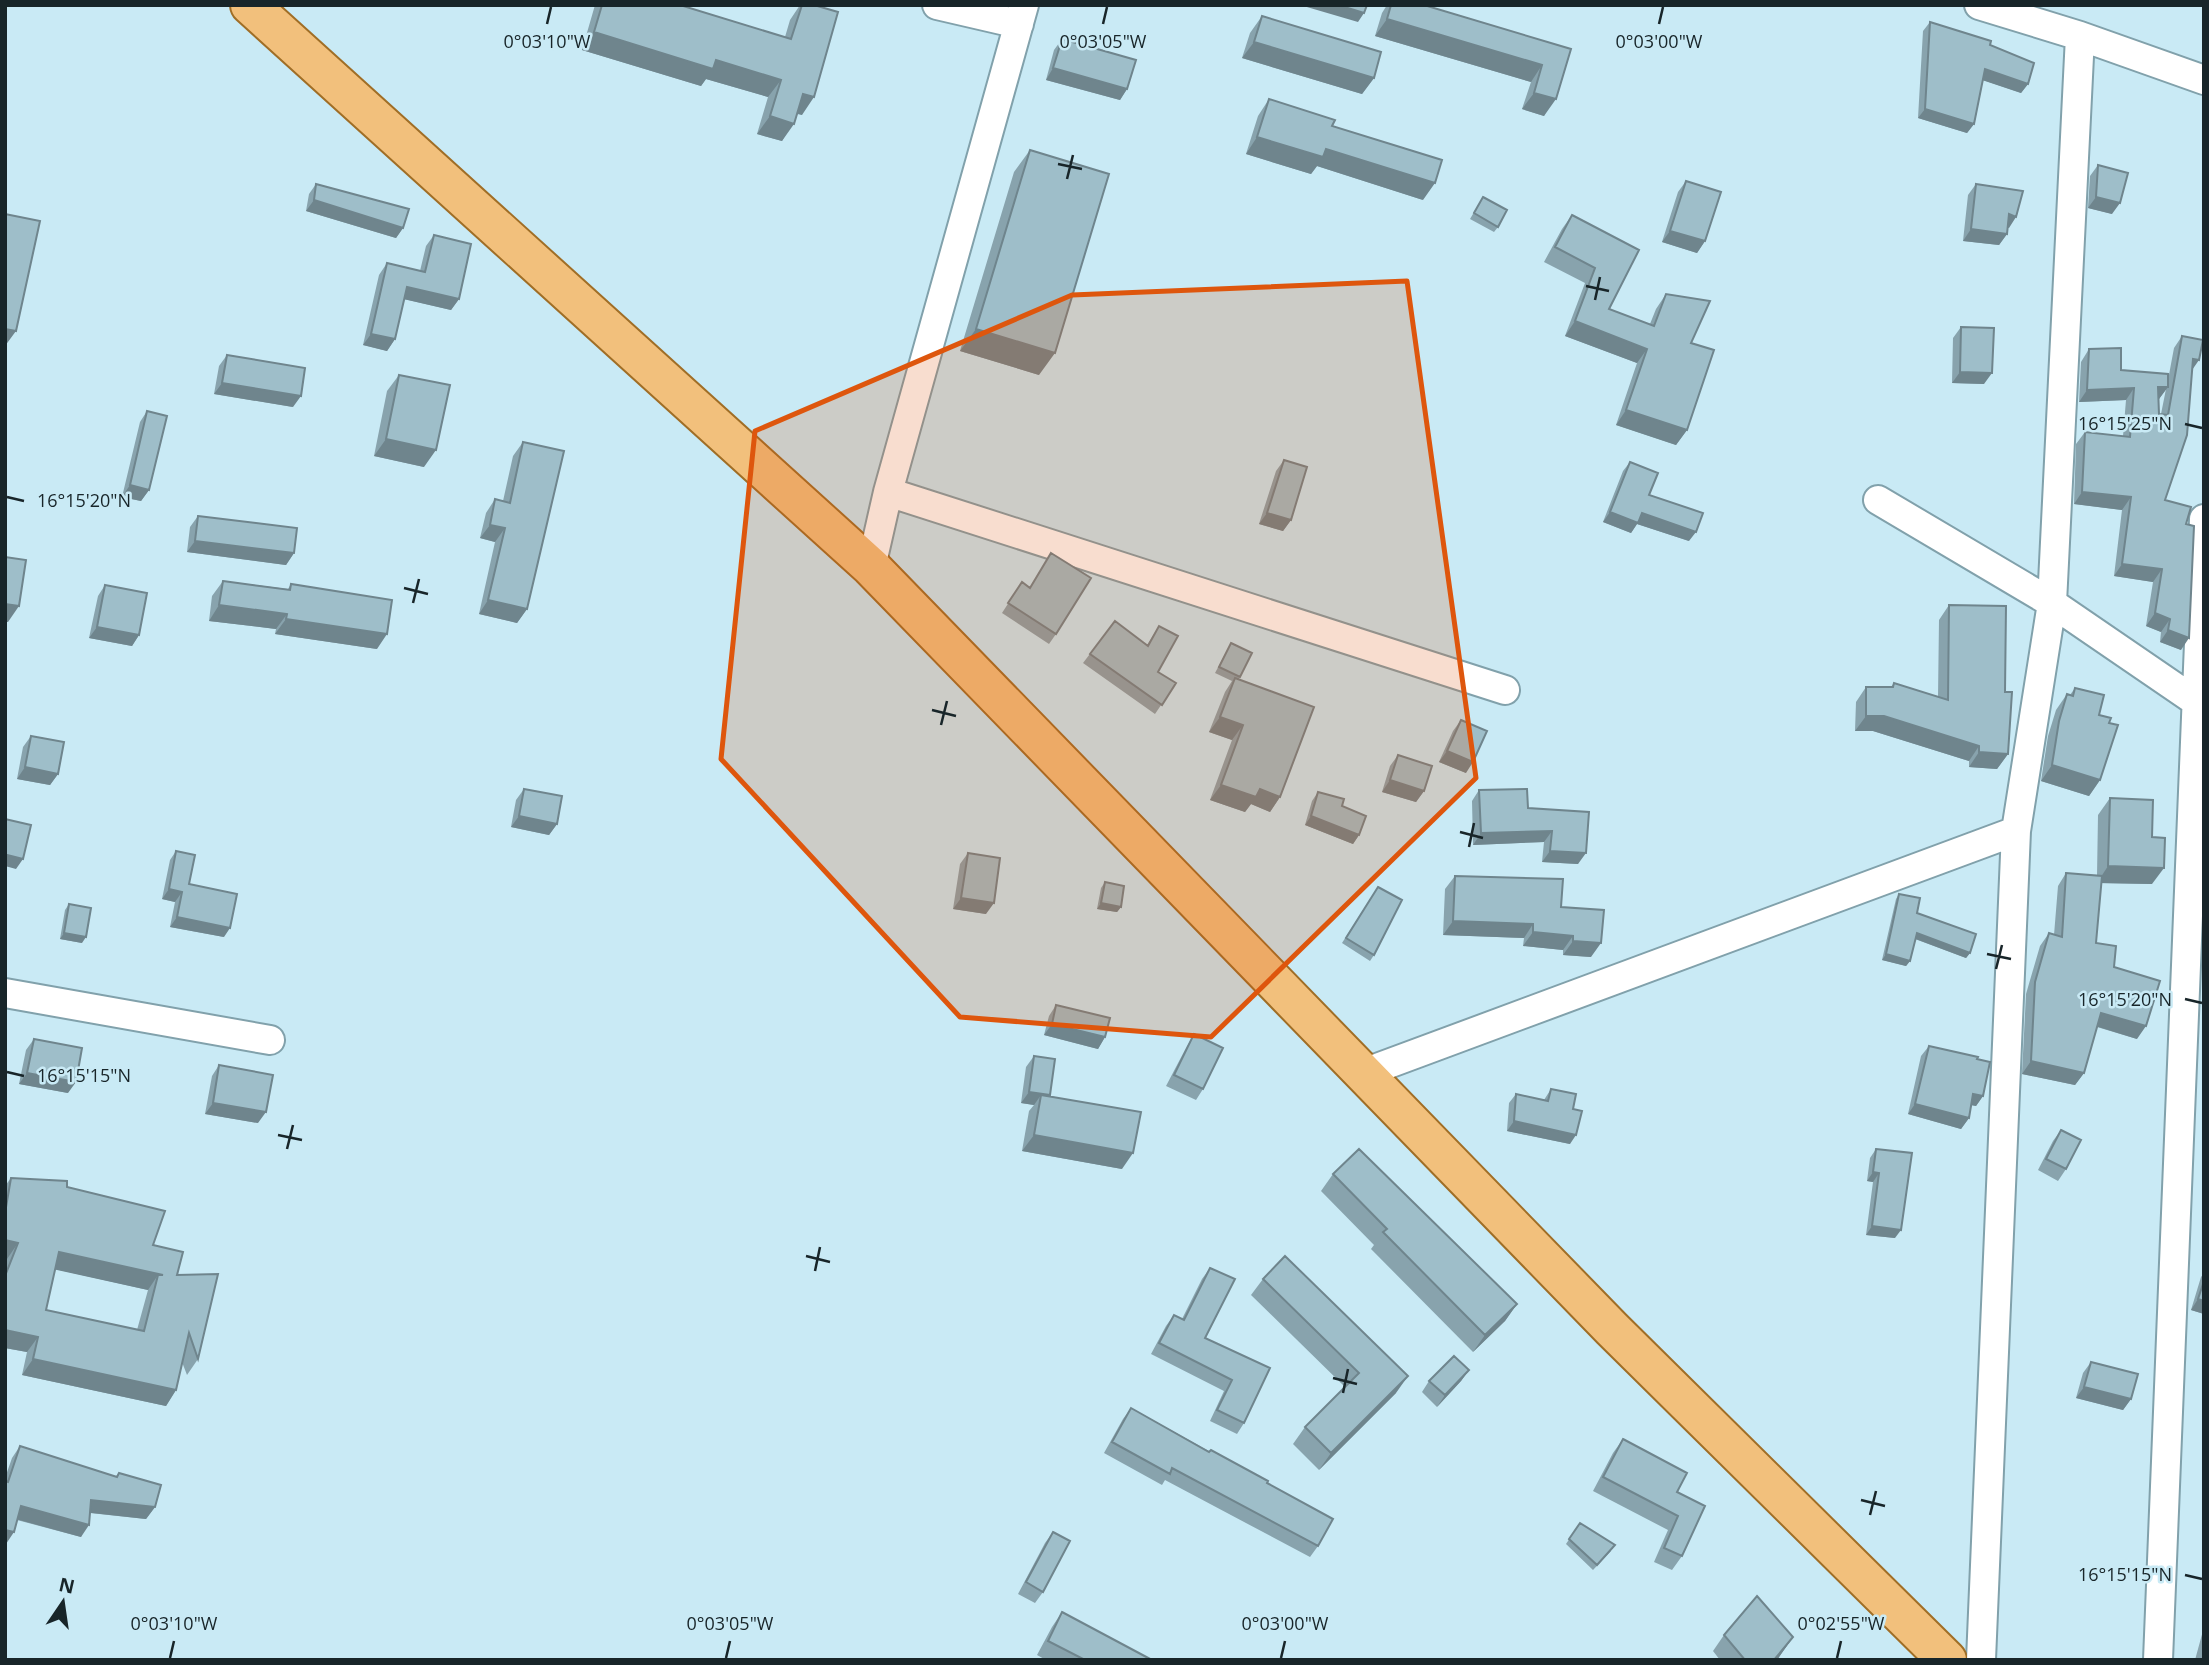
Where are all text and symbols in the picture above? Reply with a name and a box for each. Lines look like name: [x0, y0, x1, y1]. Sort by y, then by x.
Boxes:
text: 0°03'10"W: [504, 29, 591, 53]
text: 0°03'05"W: [1060, 29, 1147, 53]
text: 0°03'00"W: [1616, 29, 1703, 53]
text: 16°15'25"N: [2078, 411, 2172, 435]
text: 16°15'20"N: [37, 488, 131, 512]
text: 16°15'20"N: [2078, 987, 2172, 1011]
text: 16°15'15"N: [37, 1063, 131, 1087]
text: 16°15'15"N: [2078, 1562, 2172, 1586]
north arrow: [28, 1567, 98, 1637]
text: N: [56, 1571, 77, 1600]
text: 0°03'10"W: [131, 1611, 218, 1635]
text: 0°03'05"W: [687, 1611, 774, 1635]
text: 0°03'00"W: [1242, 1611, 1329, 1635]
text: 0°02'55"W: [1798, 1611, 1885, 1635]

